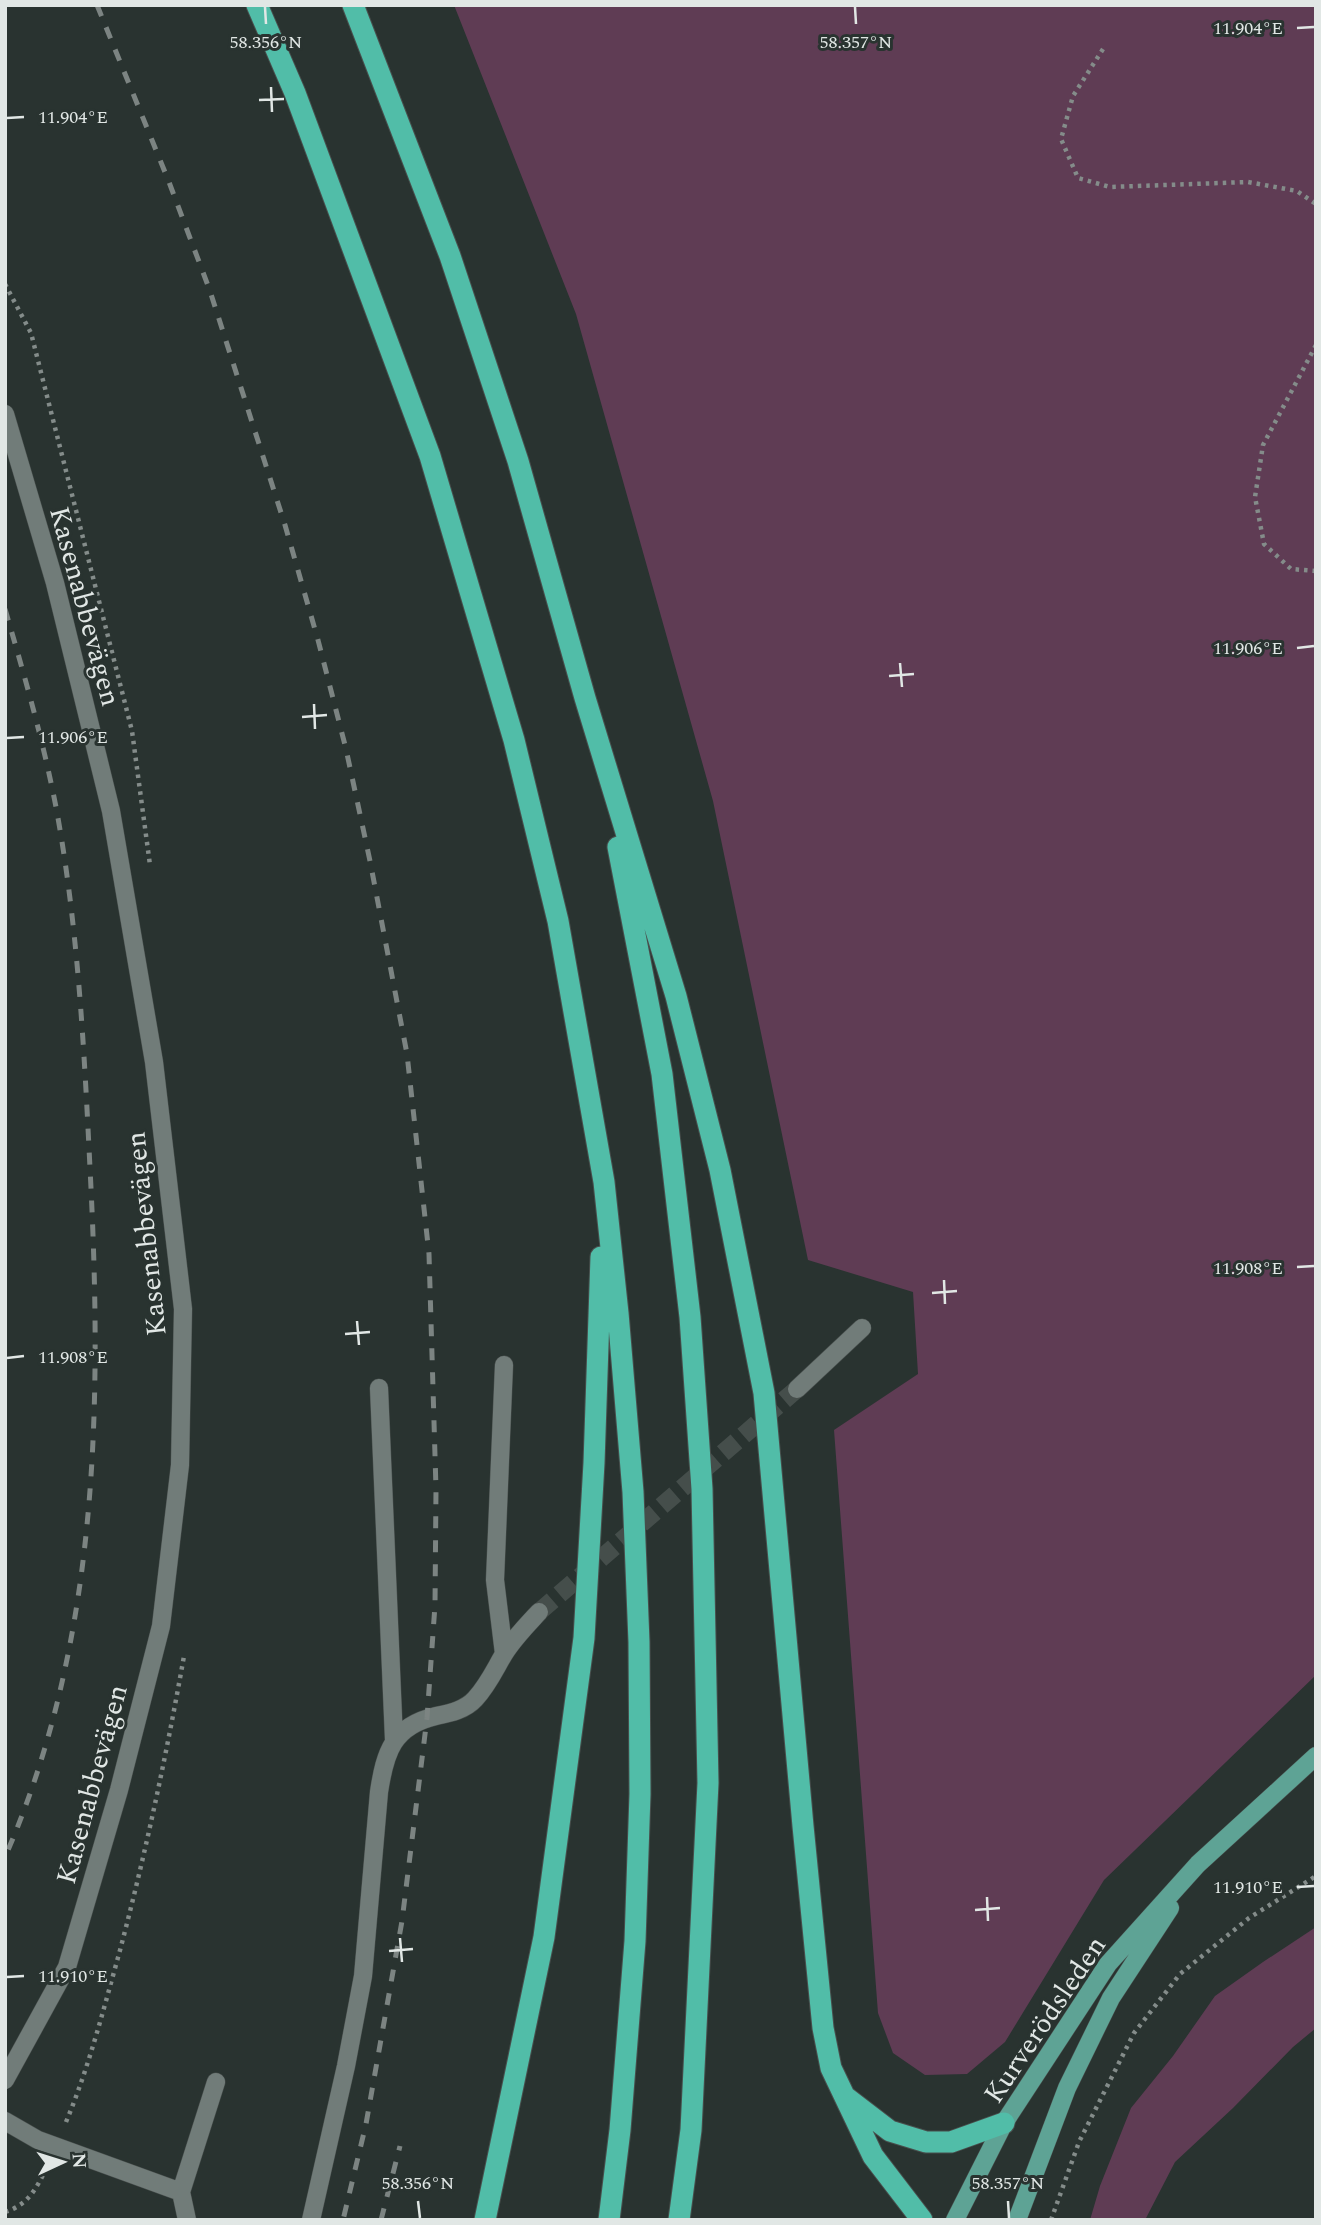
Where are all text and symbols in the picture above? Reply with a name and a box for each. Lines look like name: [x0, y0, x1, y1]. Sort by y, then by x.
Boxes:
text: 11.904°E: [1213, 15, 1283, 42]
text: 58.356°N: [230, 29, 302, 56]
text: 58.357°N: [820, 29, 892, 56]
text: 11.904°E: [38, 104, 108, 131]
street label: Kasenabbevägen: [37, 502, 132, 711]
text: 11.906°E: [1213, 635, 1283, 662]
text: 11.906°E: [38, 724, 108, 751]
street label: Kasenabbevägen: [114, 1129, 179, 1338]
text: 11.908°E: [1213, 1255, 1283, 1282]
text: 11.908°E: [38, 1344, 108, 1371]
street label: Kasenabbevägen: [45, 1680, 140, 1889]
text: 11.910°E: [1213, 1874, 1283, 1901]
street label: Kurverödsleden: [973, 1927, 1117, 2112]
text: 11.910°E: [38, 1963, 108, 1990]
north arrow: [28, 2127, 98, 2197]
text: N: [63, 2152, 93, 2170]
text: 58.356°N: [382, 2170, 454, 2197]
text: 58.357°N: [972, 2170, 1044, 2197]

